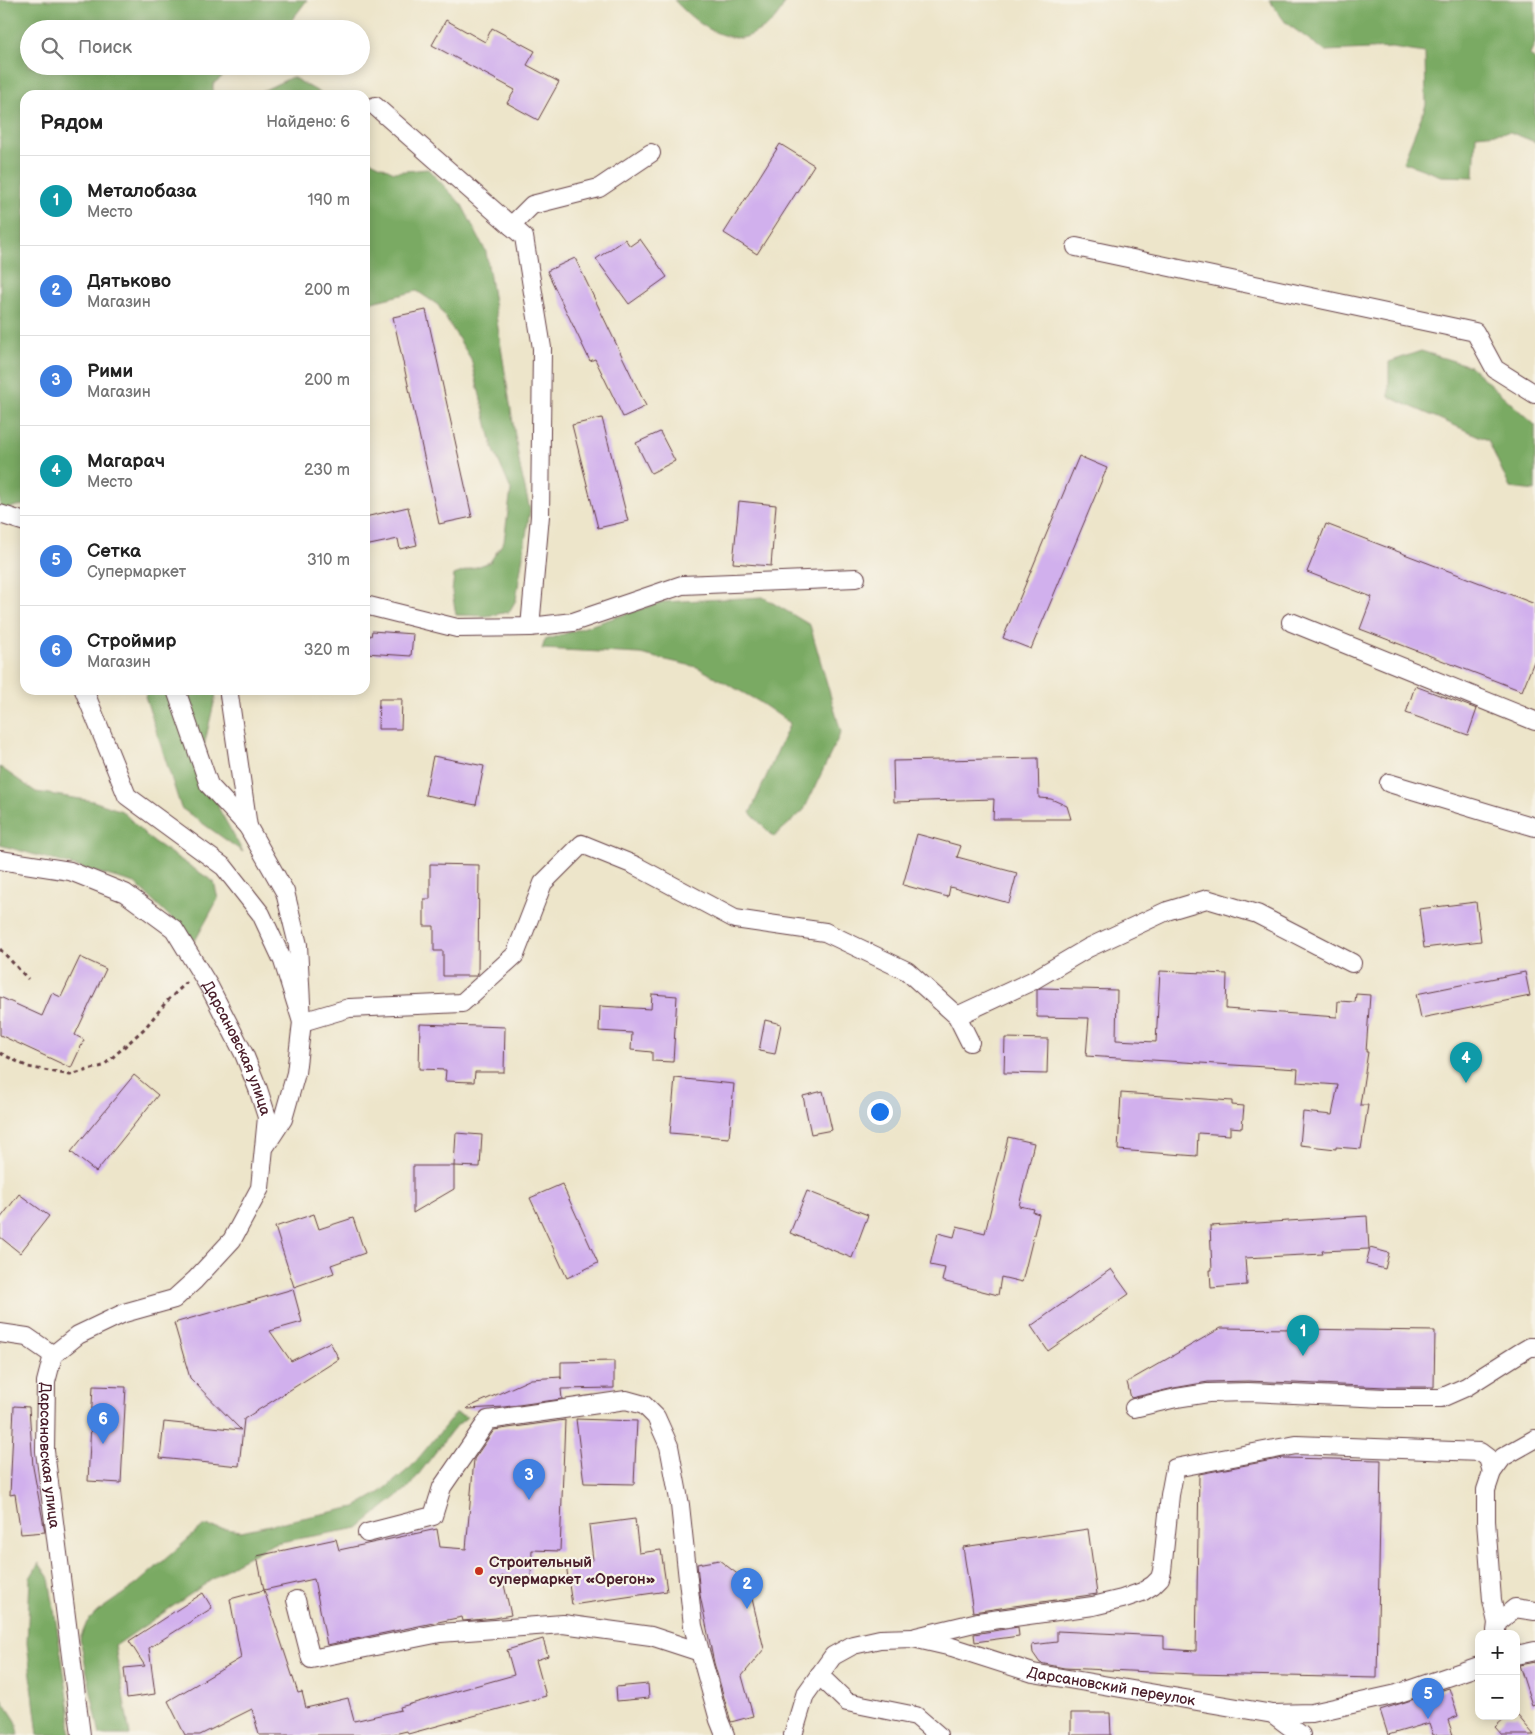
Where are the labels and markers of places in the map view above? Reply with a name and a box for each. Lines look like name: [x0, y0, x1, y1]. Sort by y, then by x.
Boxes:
pin: 4: [1450, 1042, 1482, 1083]
pin: 1: [1287, 1315, 1319, 1356]
pin: 6: [87, 1403, 119, 1444]
pin: 3: [513, 1459, 545, 1500]
place label: Строительный супермаркет «Орегон»: [489, 1553, 656, 1589]
marker: Строительный супермаркет «Орегон»: [473, 1565, 485, 1577]
pin: 2: [731, 1568, 763, 1609]
pin: 5: [1412, 1678, 1444, 1719]

